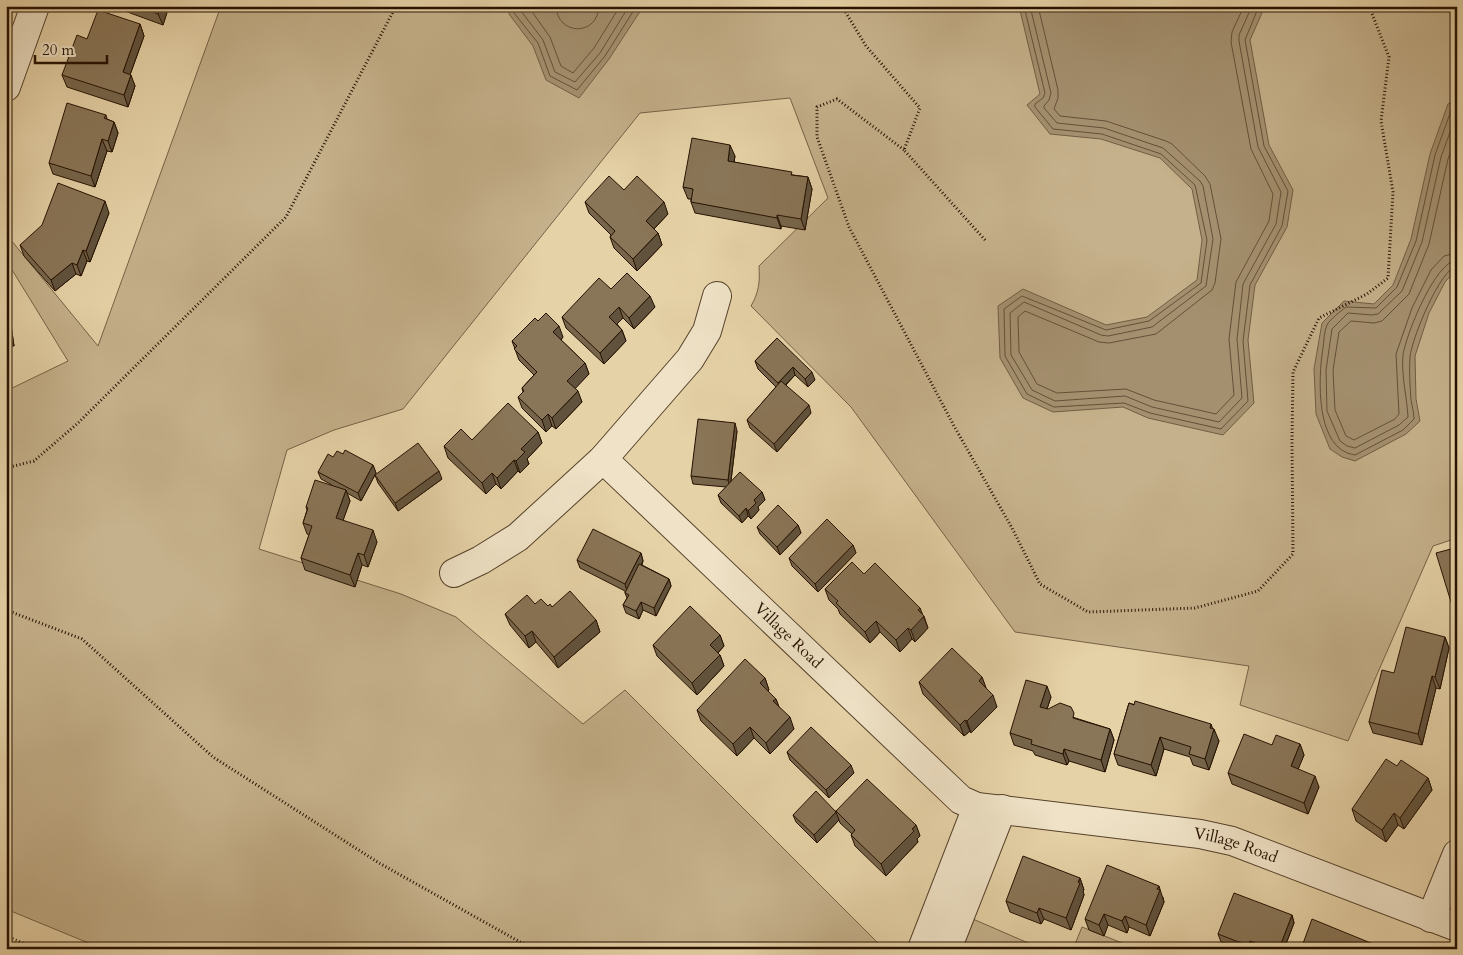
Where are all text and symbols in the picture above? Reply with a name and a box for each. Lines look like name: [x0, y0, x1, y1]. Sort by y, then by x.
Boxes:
scale bar: [35, 32, 108, 64]
text: 20 m: [42, 40, 74, 60]
street label: Village Road: [749, 598, 828, 674]
street label: Village Road: [1193, 822, 1281, 869]

